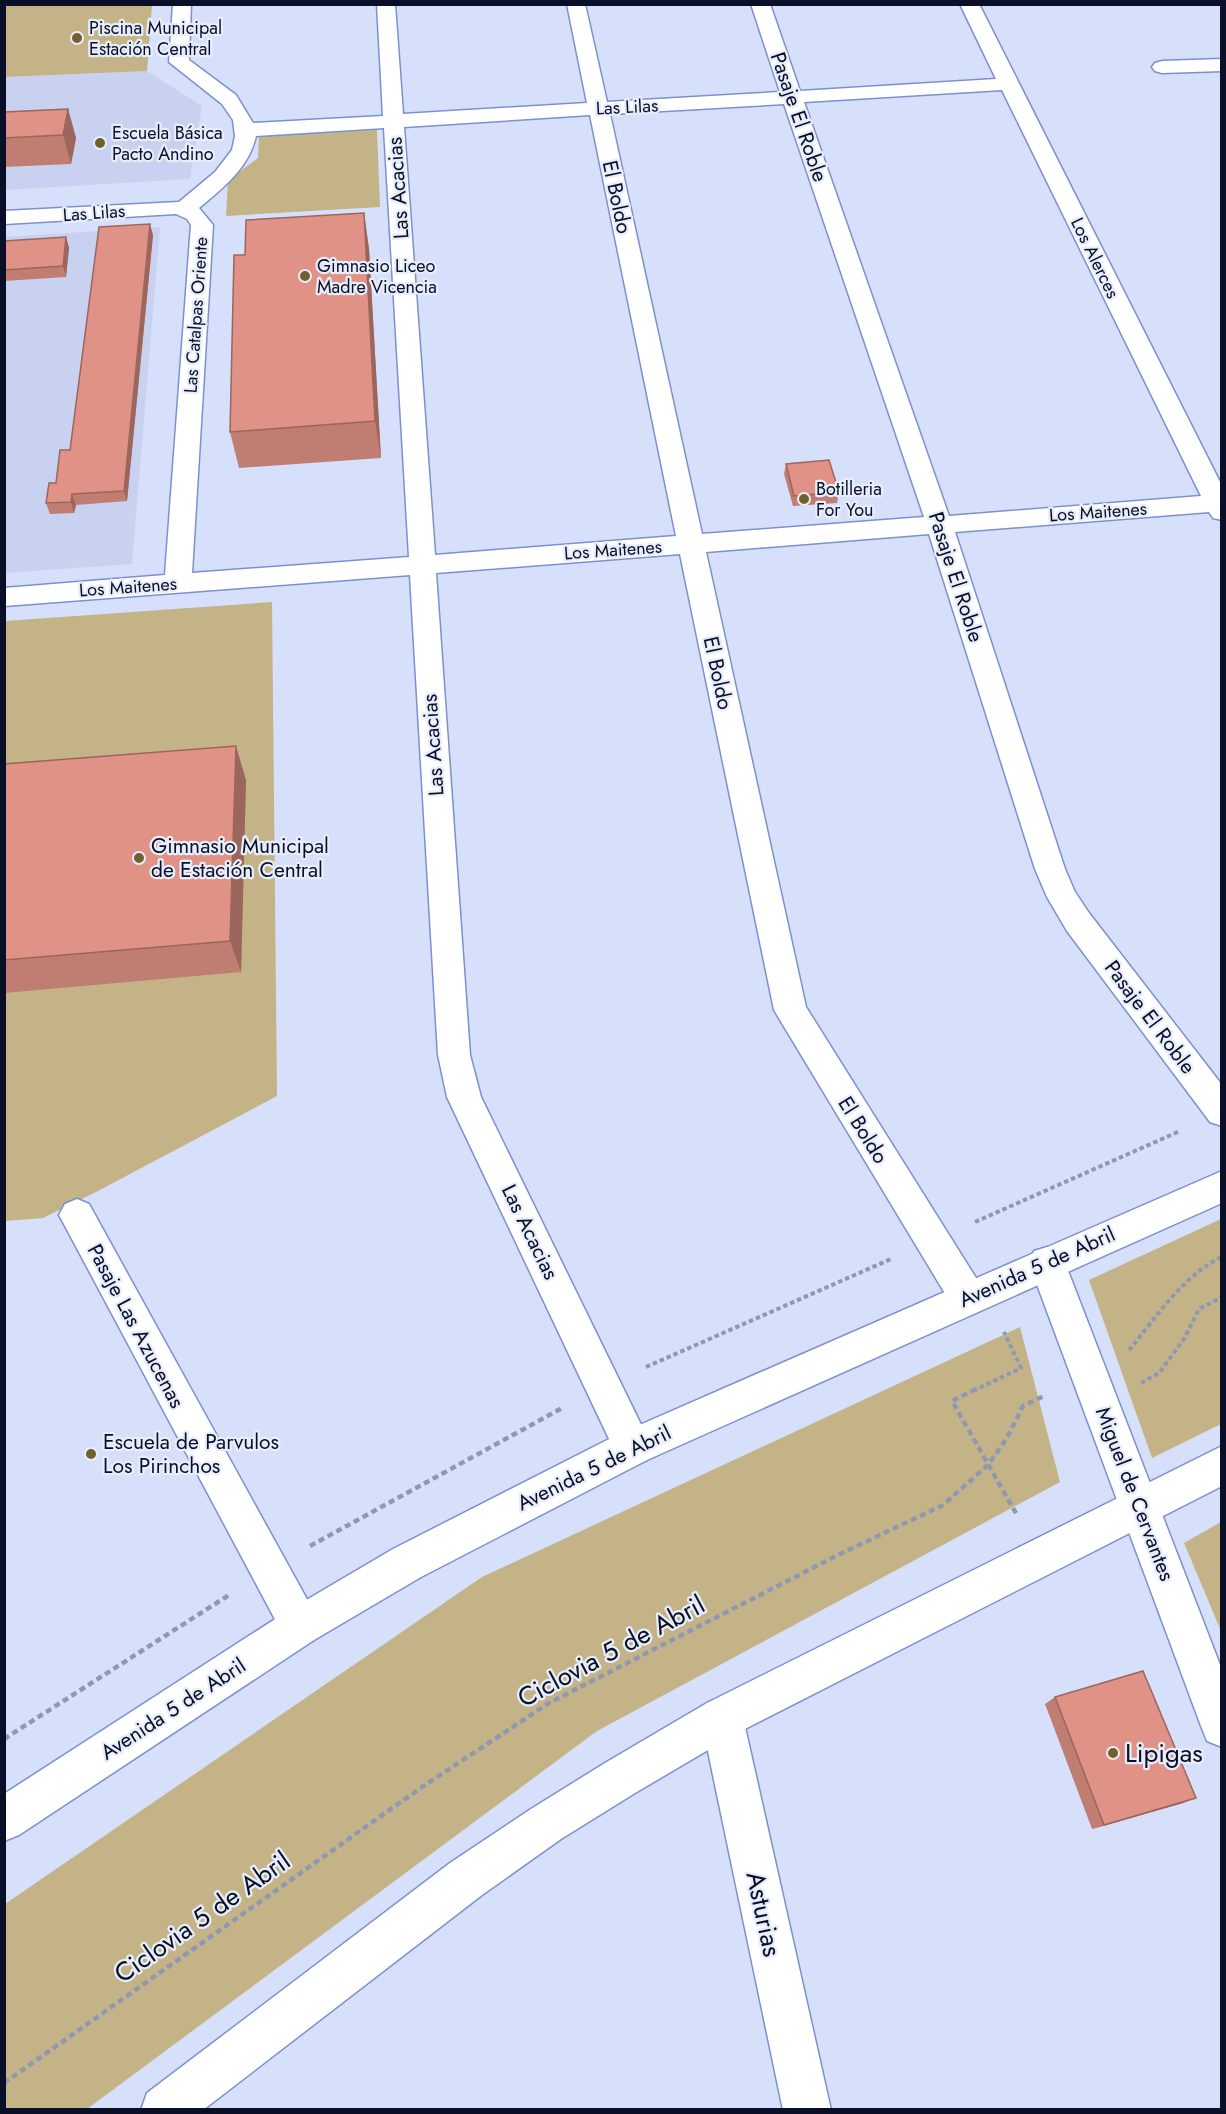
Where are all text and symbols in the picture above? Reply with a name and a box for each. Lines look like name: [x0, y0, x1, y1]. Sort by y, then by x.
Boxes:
place label: Piscina Municipal Estación Central: [89, 15, 222, 62]
marker: Piscina Municipal Estación Central: [70, 31, 84, 45]
street label: Pasaje El Roble: [763, 48, 835, 186]
street label: Las Lilas: [595, 92, 659, 122]
place label: Escuela Básica Pacto Andino: [112, 120, 223, 167]
marker: Escuela Básica Pacto Andino: [93, 136, 107, 150]
street label: Las Acacias: [379, 136, 417, 240]
street label: El Boldo: [595, 158, 639, 236]
street label: Las Lilas: [62, 198, 126, 228]
street label: Los Alerces: [1064, 213, 1126, 303]
street label: Las Catalpas Oriente: [178, 236, 214, 394]
place label: Gimnasio Liceo Madre Vicencia: [317, 253, 437, 300]
marker: Gimnasio Liceo Madre Vicencia: [298, 269, 312, 283]
place label: Botilleria For You: [816, 476, 882, 523]
marker: Botilleria For You: [797, 492, 811, 506]
street label: Los Maitenes: [1048, 496, 1148, 528]
street label: Pasaje El Roble: [921, 508, 991, 646]
street label: Los Maitenes: [563, 534, 663, 566]
street label: Los Maitenes: [78, 571, 178, 603]
street label: El Boldo: [696, 634, 740, 712]
street label: Las Acacias: [414, 693, 452, 797]
place label: Gimnasio Municipal de Estación Central: [151, 831, 329, 885]
marker: Gimnasio Municipal de Estación Central: [132, 851, 146, 865]
street label: Pasaje El Roble: [1097, 954, 1203, 1080]
street label: El Boldo: [831, 1091, 895, 1169]
street label: Las Acacias: [494, 1179, 566, 1285]
street label: Avenida 5 de Abril: [954, 1219, 1120, 1315]
street label: Pasaje Las Azucenas: [80, 1239, 192, 1413]
street label: Miguel de Cervantes: [1088, 1403, 1182, 1585]
street label: Avenida 5 de Abril: [512, 1418, 676, 1518]
place label: Escuela de Parvulos Los Pirinchos: [103, 1427, 279, 1481]
marker: Escuela de Parvulos Los Pirinchos: [84, 1447, 98, 1461]
street label: Ciclovia 5 de Abril: [511, 1586, 711, 1716]
street label: Avenida 5 de Abril: [94, 1651, 252, 1767]
place label: Lipigas: [1125, 1734, 1203, 1772]
marker: Lipigas: [1106, 1746, 1120, 1760]
street label: Ciclovia 5 de Abril: [106, 1842, 298, 1992]
street label: Asturias: [736, 1868, 792, 1960]

